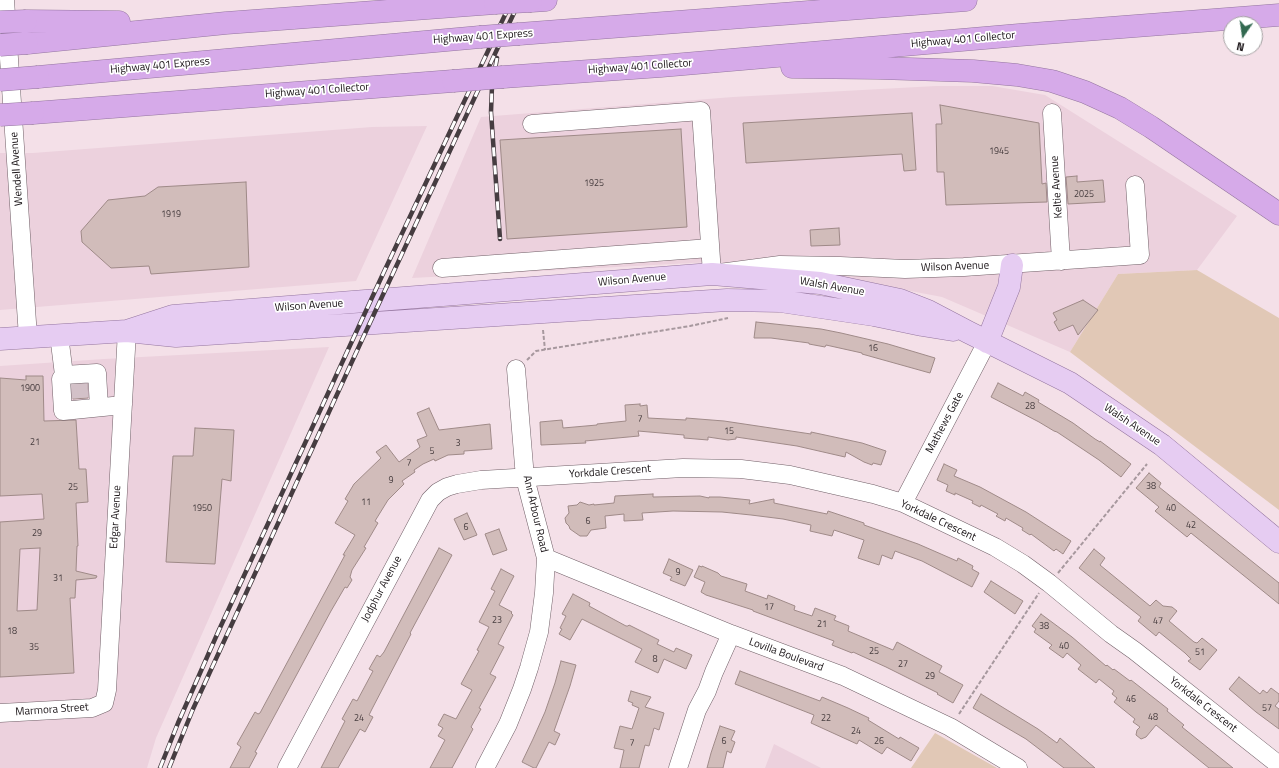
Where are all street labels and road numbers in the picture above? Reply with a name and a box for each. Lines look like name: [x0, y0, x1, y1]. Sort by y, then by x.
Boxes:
street label: Highway 401 Express: [433, 27, 533, 47]
street label: Highway 401 Collector: [910, 29, 1016, 51]
street label: Highway 401 Express: [110, 55, 210, 77]
street label: Highway 401 Collector: [587, 57, 693, 77]
street label: Highway 401 Collector: [264, 81, 370, 101]
street label: Wendell Avenue: [8, 131, 26, 207]
street label: Keltie Avenue: [1048, 155, 1066, 219]
street label: Wilson Avenue: [921, 259, 989, 275]
street label: Wilson Avenue: [597, 270, 667, 290]
street label: Walsh Avenue: [799, 275, 865, 299]
street label: Wilson Avenue: [274, 297, 344, 315]
street label: Mathews Gate: [923, 390, 967, 456]
street label: Walsh Avenue: [1101, 401, 1163, 449]
street label: Yorkdale Crescent: [569, 463, 651, 481]
street label: Ann Arbour Road: [520, 474, 550, 554]
street label: Edgar Avenue: [108, 485, 124, 549]
street label: Yorkdale Crescent: [898, 498, 978, 544]
street label: Jodphur Avenue: [359, 554, 405, 624]
street label: Lovilla Boulevard: [747, 635, 825, 675]
street label: Yorkdale Crescent: [1167, 675, 1239, 735]
street label: Marmora Street: [15, 701, 89, 719]

